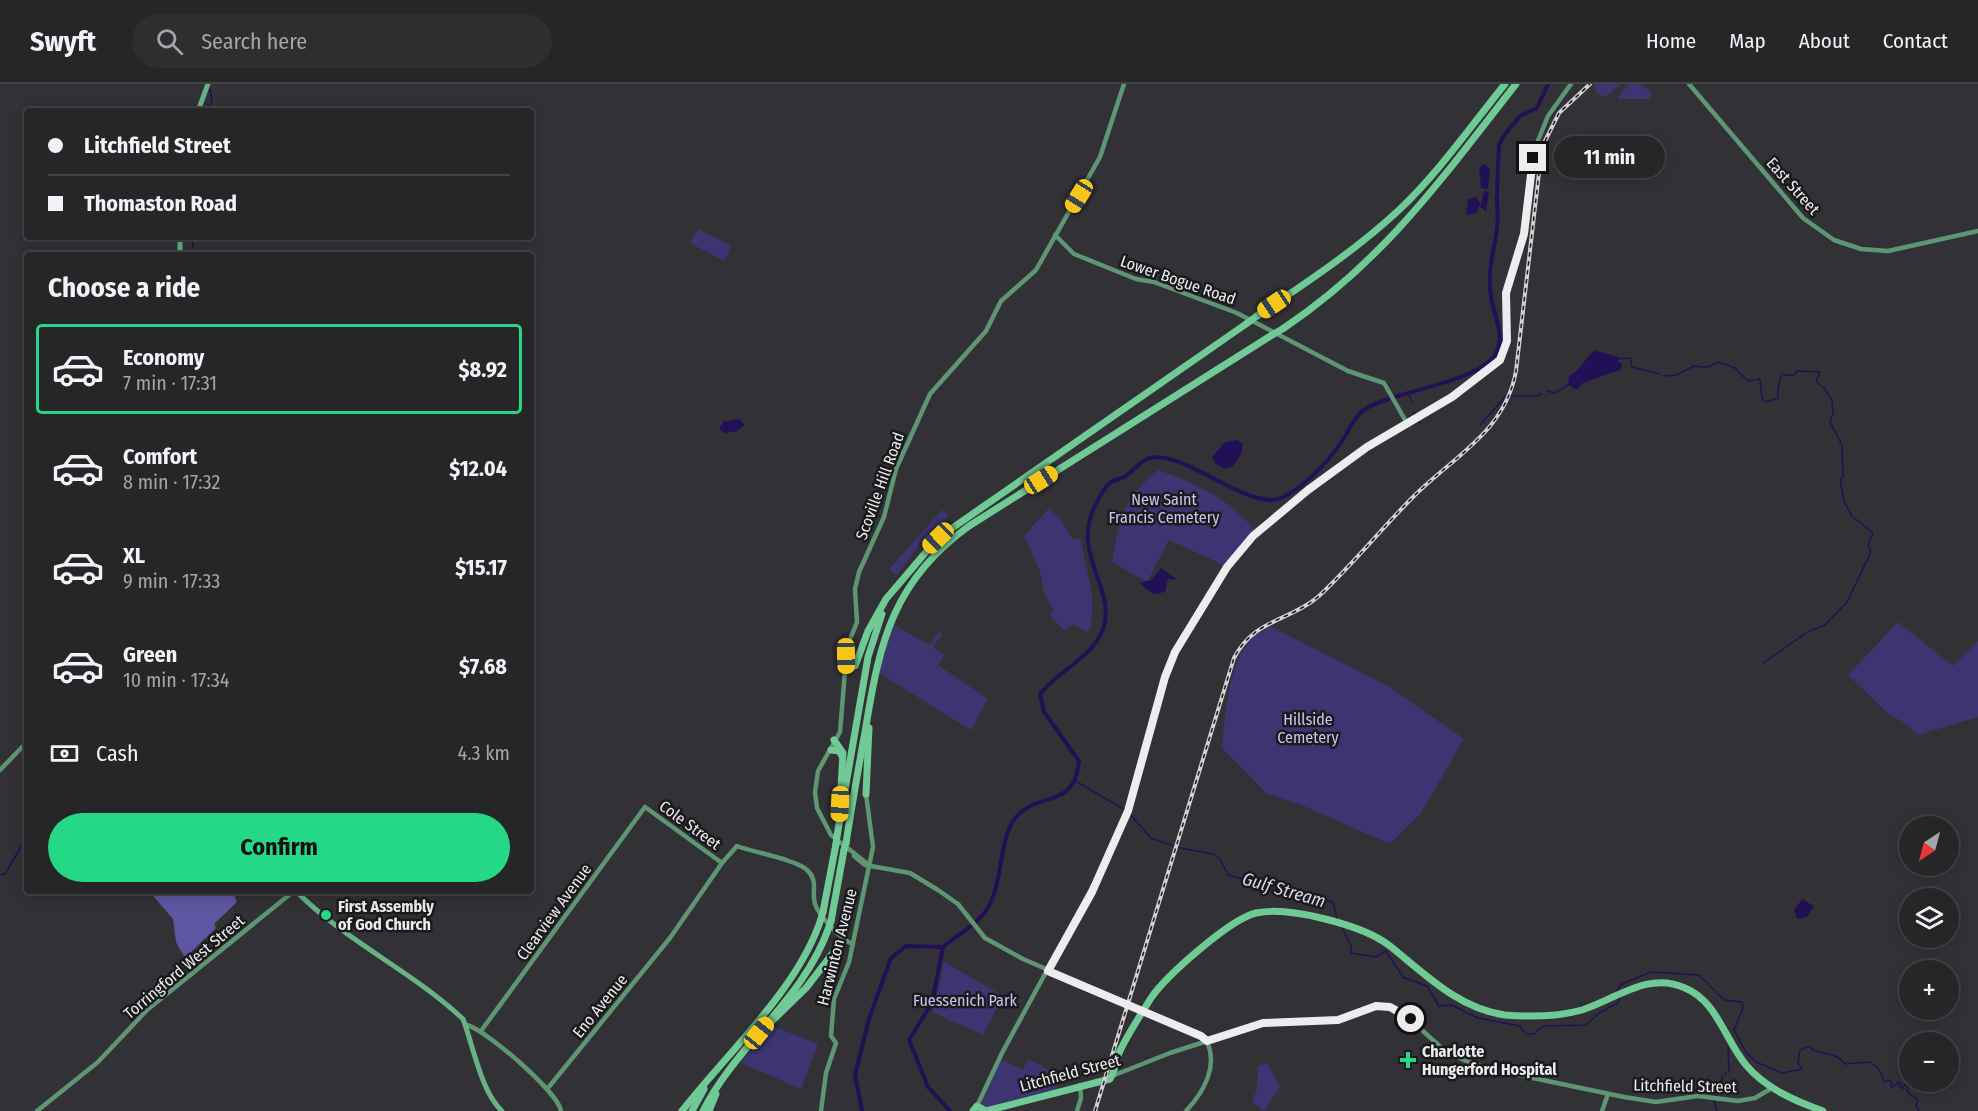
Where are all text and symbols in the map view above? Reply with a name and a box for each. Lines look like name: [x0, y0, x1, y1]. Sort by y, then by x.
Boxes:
search box: [132, 14, 552, 68]
text: Swyft: [30, 25, 96, 58]
icon: search: [153, 25, 186, 58]
text: Search here: [201, 28, 307, 55]
text: Home: [1646, 28, 1696, 54]
text: Map: [1729, 28, 1766, 54]
text: About: [1799, 28, 1850, 54]
text: Contact: [1883, 28, 1948, 54]
text: Litchfield Street: [84, 132, 231, 159]
callout: 11 min: [1554, 137, 1665, 179]
route end: [1519, 144, 1546, 171]
text: 11 min: [1584, 145, 1635, 169]
street label: East Street: [1762, 154, 1824, 219]
car: [1062, 176, 1096, 216]
text: Thomaston Road: [84, 190, 237, 217]
street label: Lower Bogue Road: [1118, 251, 1238, 309]
text: Choose a ride: [48, 272, 200, 304]
car: [1254, 286, 1294, 322]
icon: car: [51, 342, 105, 396]
text: Economy: [123, 344, 204, 371]
text: $8.92: [459, 356, 507, 383]
text: 7 min · 17:31: [123, 371, 217, 395]
street label: Scoville Hill Road: [852, 430, 908, 542]
icon: car: [51, 441, 105, 495]
text: Comfort: [123, 443, 197, 470]
text: $12.04: [449, 455, 507, 482]
car: [1021, 463, 1061, 497]
text: 8 min · 17:32: [123, 470, 220, 494]
park label: New Saint Francis Cemetery: [1109, 490, 1220, 527]
car: [919, 519, 957, 557]
icon: car: [51, 540, 105, 594]
text: XL: [123, 542, 145, 569]
text: $15.17: [455, 554, 507, 581]
text: 9 min · 17:33: [123, 569, 220, 593]
car: [837, 638, 855, 674]
icon: car: [51, 639, 105, 693]
text: Green: [123, 641, 177, 668]
text: $7.68: [459, 653, 507, 680]
text: 10 min · 17:34: [123, 668, 229, 692]
park label: Hillside Cemetery: [1277, 710, 1340, 747]
icon: cash: [48, 737, 81, 770]
text: Cash: [96, 740, 139, 767]
text: 4.3 km: [457, 741, 510, 765]
car: [830, 786, 850, 822]
street label: Cole Street: [656, 796, 725, 854]
button: Confirm: [48, 813, 510, 882]
north arrow: [1899, 816, 1959, 876]
map controls: [1899, 816, 1959, 1092]
street label: Clearview Avenue: [513, 860, 595, 964]
water label: Gulf Stream: [1240, 868, 1328, 912]
street label: Harwinton Avenue: [813, 887, 861, 1007]
button: layers: [1899, 888, 1959, 948]
place label: First Assembly of God Church: [338, 897, 434, 934]
marker: First Assembly of God Church: [319, 908, 333, 922]
street label: Torringford West Street: [120, 911, 249, 1023]
button: +: [1899, 960, 1959, 1020]
street label: Eno Avenue: [569, 970, 631, 1042]
park label: Fuessenich Park: [913, 991, 1018, 1010]
route start: [1397, 1005, 1424, 1032]
car: [741, 1013, 777, 1053]
button: −: [1899, 1032, 1959, 1092]
place label: Charlotte Hungerford Hospital: [1422, 1042, 1557, 1079]
street label: Litchfield Street: [1018, 1050, 1123, 1096]
marker: Charlotte Hungerford Hospital: [1399, 1051, 1417, 1069]
street label: Litchfield Street: [1633, 1076, 1738, 1096]

